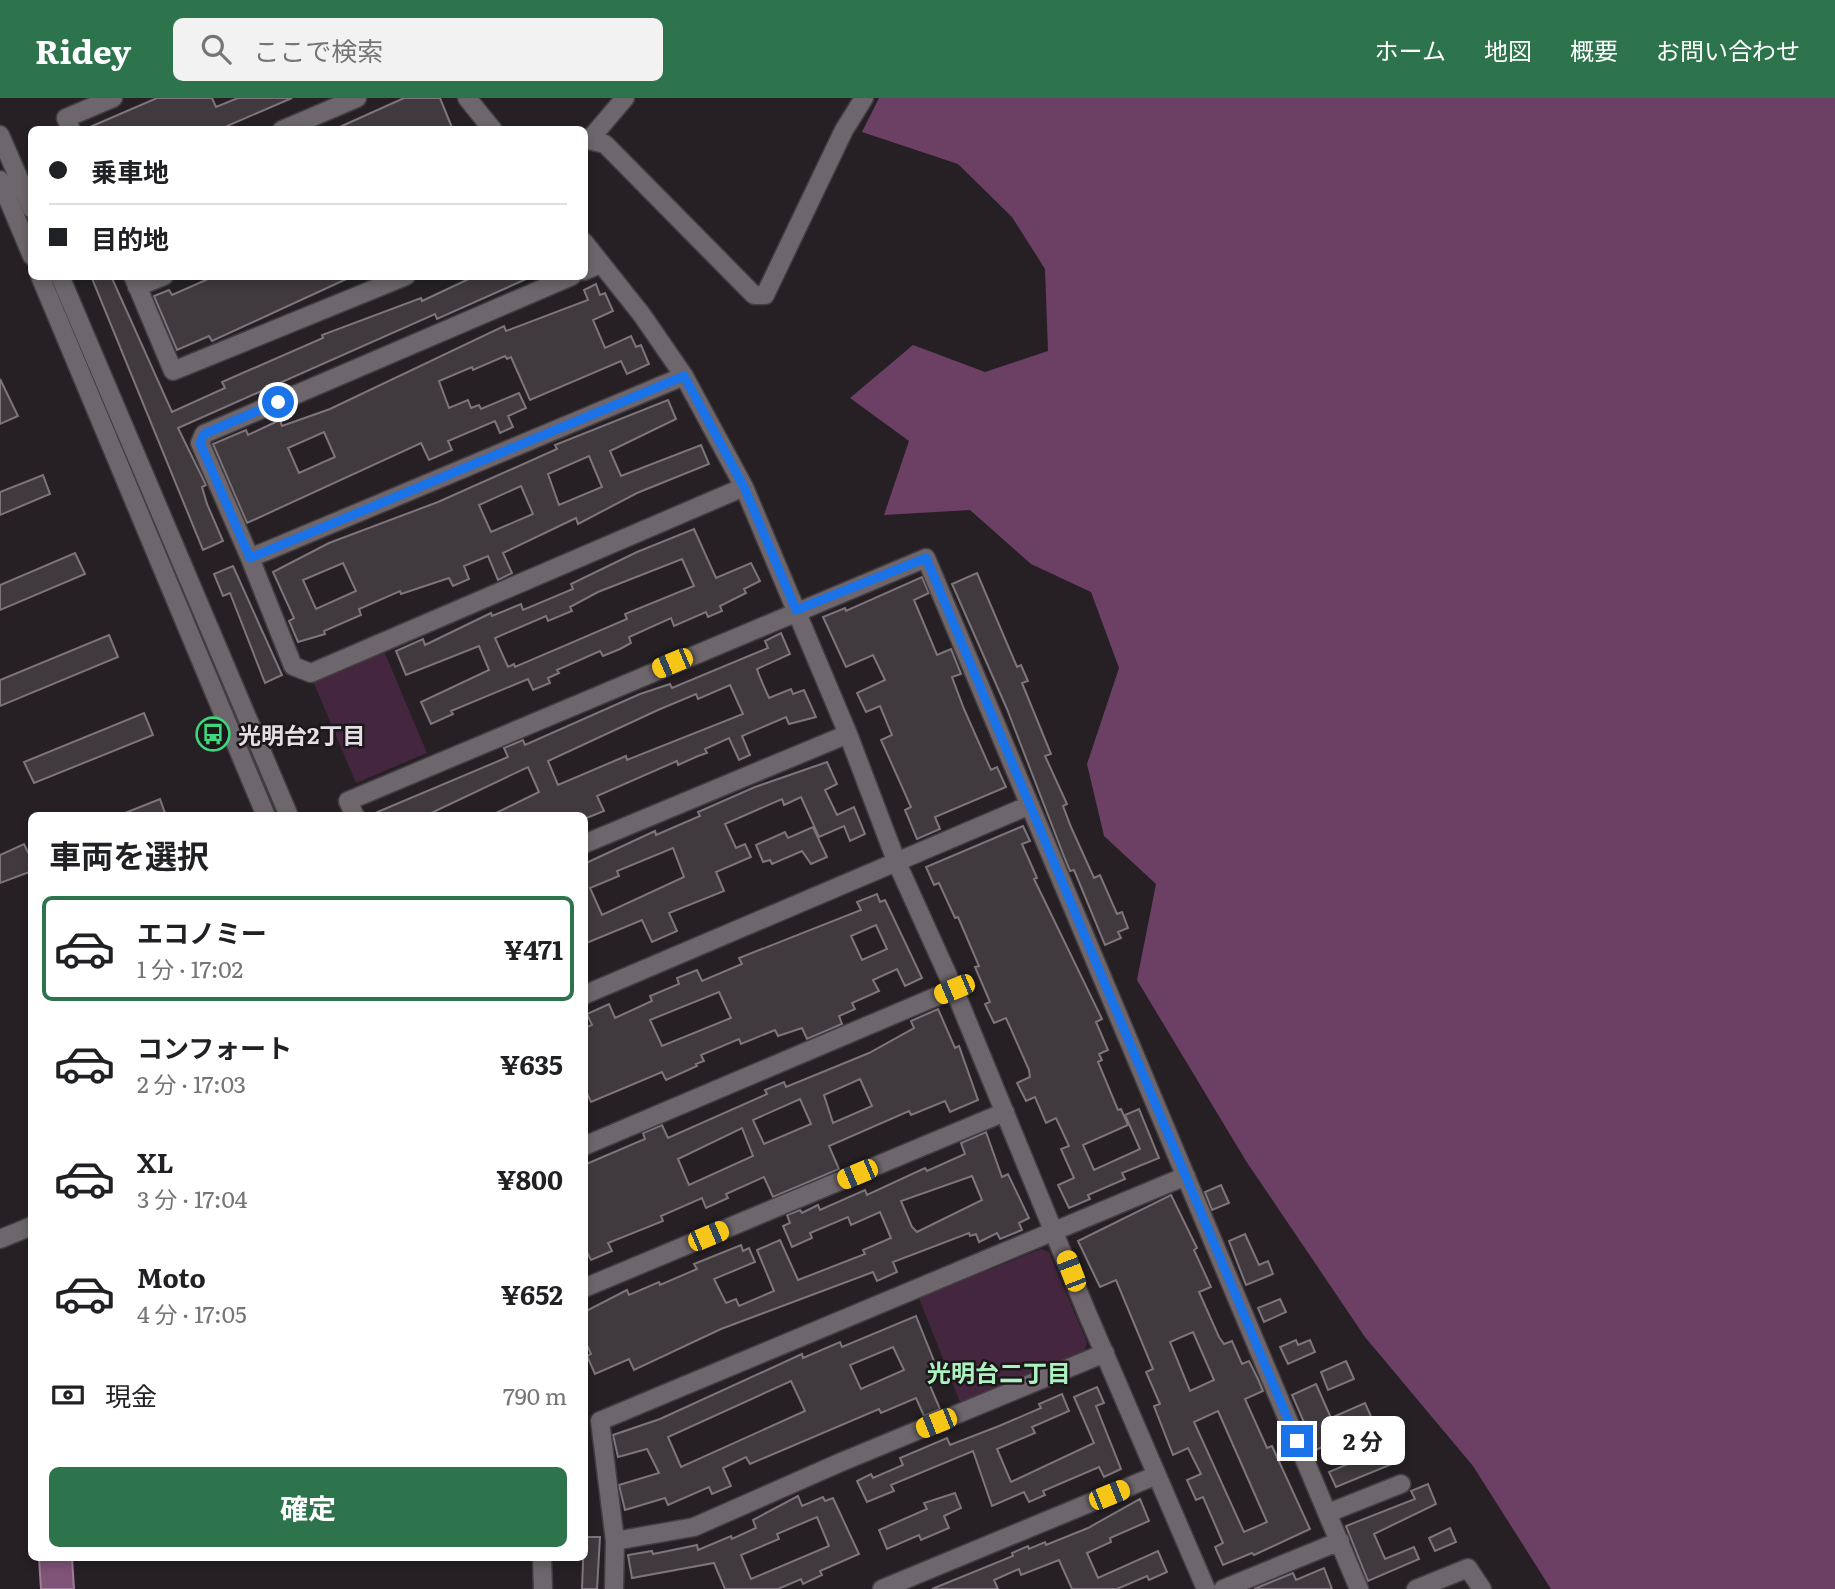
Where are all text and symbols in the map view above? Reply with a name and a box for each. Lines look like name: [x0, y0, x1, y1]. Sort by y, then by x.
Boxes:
search box: [173, 18, 663, 81]
text: Ridey: [35, 25, 131, 74]
icon: search: [197, 30, 235, 68]
text: ここで検索: [253, 30, 383, 69]
text: ホーム: [1375, 32, 1446, 67]
text: 地図: [1484, 32, 1532, 67]
text: 概要: [1570, 32, 1618, 67]
text: お問い合わせ: [1656, 32, 1800, 67]
text: 乗車地: [91, 151, 169, 190]
text: 目的地: [91, 218, 169, 257]
route start: [262, 386, 294, 418]
car: [649, 645, 696, 681]
bus stop icon: 光明台2丁目: [194, 715, 232, 753]
place label: 光明台2丁目: [238, 717, 365, 751]
text: 車両を選択: [49, 830, 209, 878]
text: エコノミー: [137, 912, 267, 951]
icon: car: [53, 917, 116, 980]
text: ¥471: [504, 929, 563, 968]
text: 1 分 · 17:02: [137, 951, 243, 985]
car: [931, 971, 978, 1007]
text: コンフォート: [137, 1027, 292, 1066]
icon: car: [53, 1032, 116, 1095]
text: ¥635: [500, 1044, 563, 1083]
text: 2 分 · 17:03: [137, 1066, 246, 1100]
text: XL: [137, 1142, 174, 1181]
icon: car: [53, 1147, 116, 1210]
car: [834, 1156, 881, 1192]
text: ¥800: [496, 1159, 563, 1198]
text: 3 分 · 17:04: [137, 1181, 247, 1215]
car: [685, 1218, 732, 1254]
car: [1054, 1248, 1089, 1294]
text: Moto: [137, 1257, 206, 1296]
icon: car: [53, 1262, 116, 1325]
text: ¥652: [501, 1274, 563, 1313]
text: 4 分 · 17:05: [137, 1296, 247, 1330]
district label: 光明台二丁目: [927, 1354, 1071, 1389]
text: 現金: [105, 1375, 157, 1414]
icon: cash: [49, 1376, 87, 1414]
text: 790 m: [503, 1378, 567, 1412]
car: [913, 1405, 960, 1441]
callout: 2 分: [1322, 1416, 1406, 1466]
text: 2 分: [1343, 1423, 1383, 1457]
route end: [1281, 1425, 1313, 1457]
button: 確定: [49, 1467, 567, 1547]
car: [1086, 1477, 1133, 1513]

